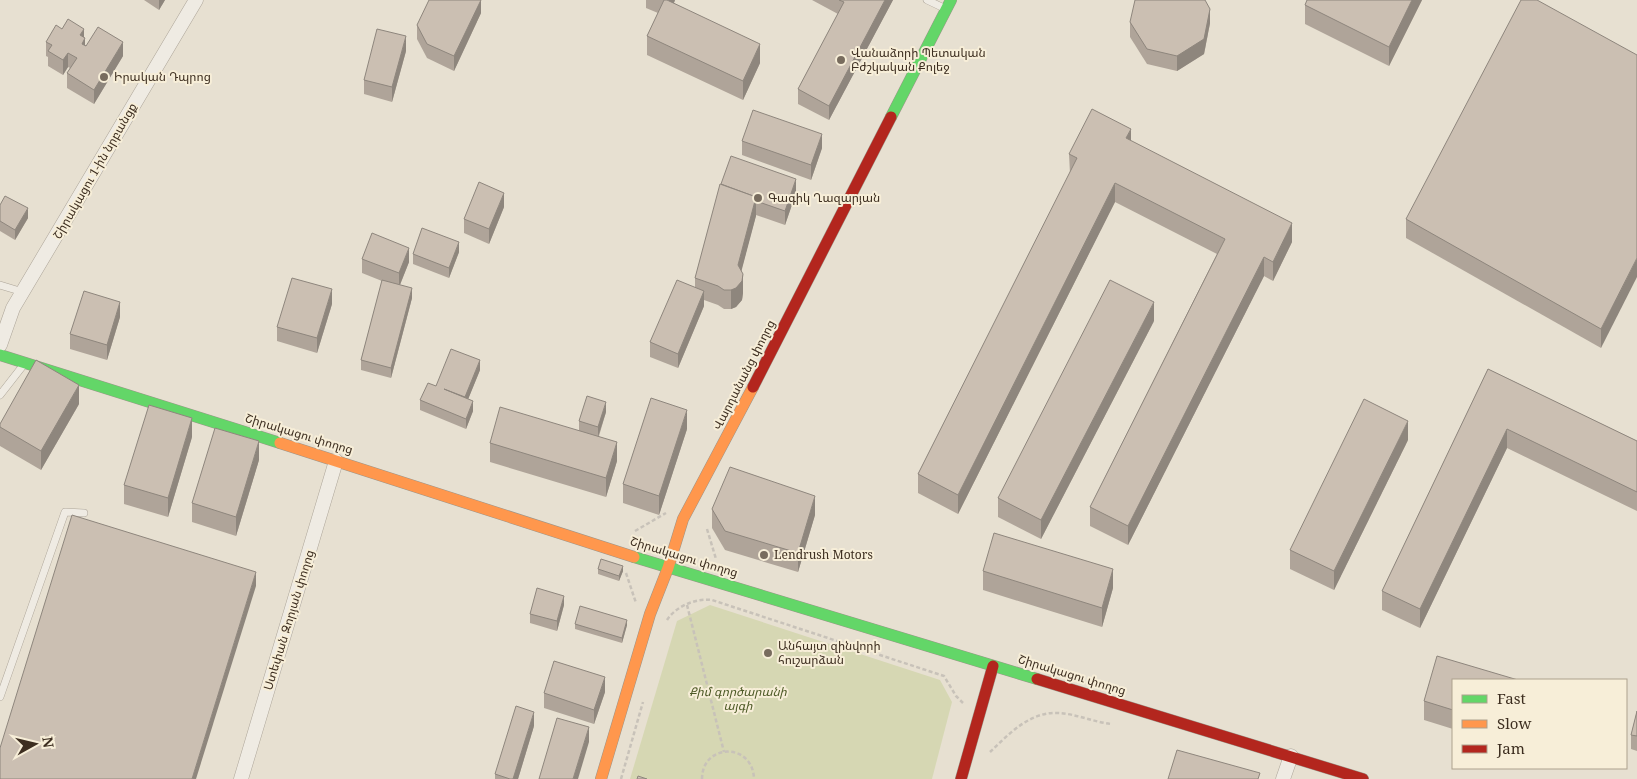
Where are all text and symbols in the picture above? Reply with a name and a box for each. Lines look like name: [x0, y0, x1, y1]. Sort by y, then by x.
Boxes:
place label: Վանաձորի Պետական Բժշկական Քոլեջ: [851, 44, 986, 75]
marker: Վանաձորի Պետական Բժշկական Քոլեջ: [835, 54, 847, 66]
place label: Իրական Դպրոց: [114, 68, 211, 85]
marker: Իրական Դպրոց: [98, 71, 110, 83]
street label: Շիրակացու 1-ին նրբանցք: [49, 100, 141, 242]
place label: Գագիկ Ղազարյան: [768, 189, 880, 206]
marker: Գագիկ Ղազարյան: [752, 192, 764, 204]
street label: Վարդանանց փողոց: [708, 317, 779, 433]
street label: Շիրակացու փողոց: [243, 409, 355, 458]
street label: Շիրակացու փողոց: [628, 532, 740, 581]
place label: Lendrush Motors: [774, 546, 873, 563]
street label: Ստեփան Զորյան փողոց: [259, 548, 318, 692]
marker: Lendrush Motors: [758, 549, 770, 561]
place label: Անհայտ զինվորի հուշարձան: [778, 637, 881, 668]
marker: Անհայտ զինվորի հուշարձան: [762, 647, 774, 659]
street label: Շիրակացու փողոց: [1016, 650, 1128, 699]
legend: [1452, 679, 1627, 769]
park label: Քիմ գործարանի այգի: [689, 683, 788, 714]
text: Fast: [1497, 688, 1526, 708]
text: Slow: [1497, 713, 1531, 733]
north arrow: [10, 719, 60, 769]
text: N: [38, 735, 59, 749]
text: Jam: [1496, 738, 1525, 758]

